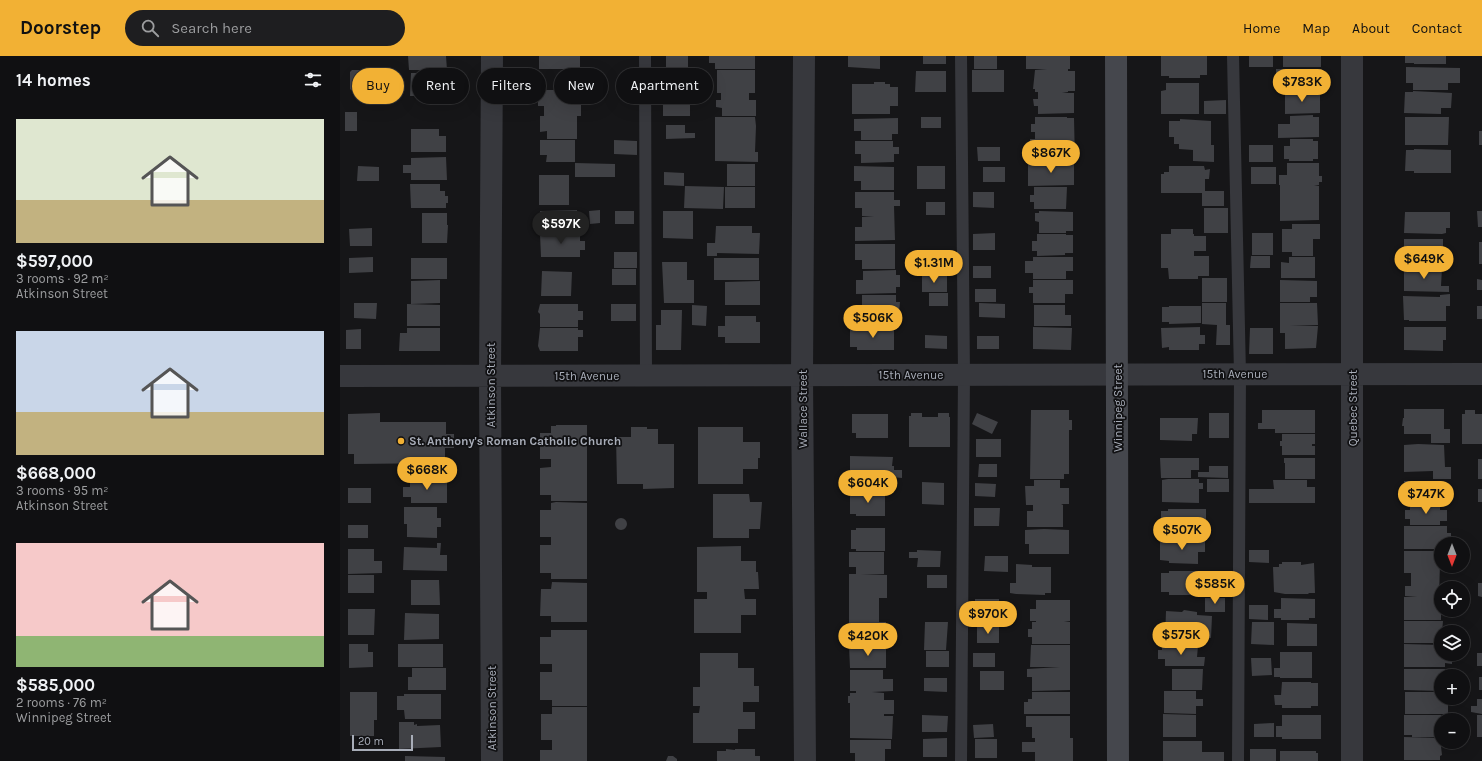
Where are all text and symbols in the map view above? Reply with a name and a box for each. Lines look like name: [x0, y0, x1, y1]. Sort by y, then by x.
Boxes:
search box: [125, 10, 405, 46]
text: Doorstep: [20, 17, 101, 39]
icon: search: [139, 17, 161, 39]
text: Search here: [171, 19, 252, 37]
text: Home: [1243, 20, 1280, 37]
text: Map: [1302, 20, 1330, 37]
text: About: [1352, 20, 1390, 37]
text: Contact: [1412, 20, 1462, 37]
chip: Buy: [352, 68, 404, 104]
chip: Rent: [412, 68, 469, 104]
chip: Filters: [477, 68, 546, 104]
chip: New: [554, 68, 608, 104]
chip: Apartment: [616, 68, 713, 104]
icon: filters: [302, 69, 324, 91]
pin: $783K: [1274, 69, 1330, 103]
text: 14 homes: [16, 70, 91, 90]
text: $783K: [1282, 74, 1322, 89]
pin: $867K: [1023, 140, 1079, 174]
icon: home: [134, 145, 206, 217]
text: $867K: [1031, 145, 1071, 160]
pin: $597K: [533, 211, 589, 245]
text: $597K: [541, 216, 581, 231]
pin: $649K: [1396, 246, 1452, 280]
pin: $1.31M: [901, 250, 967, 284]
text: $597,000: [16, 251, 93, 271]
text: $649K: [1403, 251, 1445, 266]
text: $1.31M: [914, 255, 954, 270]
text: 3 rooms · 92 m²: [16, 271, 109, 286]
text: Atkinson Street: [16, 286, 108, 301]
pin: $506K: [845, 305, 901, 339]
text: $506K: [852, 310, 894, 325]
street label: Atkinson Street: [484, 342, 498, 427]
icon: home: [134, 357, 206, 429]
street label: Winnipeg Street: [1111, 363, 1125, 452]
street label: 15th Avenue: [1203, 367, 1267, 381]
street label: 15th Avenue: [879, 368, 943, 382]
street label: 15th Avenue: [555, 369, 619, 383]
street label: Wallace Street: [796, 369, 810, 448]
street label: Quebec Street: [1346, 369, 1360, 446]
place label: St. Anthony's Roman Catholic Church: [409, 434, 621, 448]
marker: St. Anthony's Roman Catholic Church: [396, 436, 406, 446]
pin: $668K: [399, 457, 455, 491]
text: $668K: [406, 462, 448, 477]
text: $668,000: [16, 463, 96, 483]
pin: $604K: [840, 470, 896, 504]
text: $604K: [847, 475, 889, 490]
pin: $747K: [1398, 481, 1454, 515]
text: 3 rooms · 95 m²: [16, 483, 109, 498]
text: $747K: [1407, 486, 1445, 501]
text: Atkinson Street: [16, 498, 108, 513]
pin: $507K: [1154, 517, 1210, 551]
text: $507K: [1162, 522, 1202, 537]
north arrow: [1434, 537, 1470, 573]
map controls: [1434, 537, 1470, 749]
icon: home: [134, 569, 206, 641]
pin: $585K: [1187, 571, 1243, 605]
text: $585K: [1195, 576, 1236, 591]
button: locate: [1434, 581, 1470, 617]
pin: $970K: [960, 601, 1016, 635]
text: $970K: [968, 606, 1008, 621]
pin: $575K: [1153, 622, 1209, 656]
pin: $420K: [840, 623, 896, 657]
button: layers: [1434, 625, 1470, 661]
text: $575K: [1161, 627, 1201, 642]
text: $420K: [847, 628, 889, 643]
street label: Atkinson Street: [485, 665, 499, 750]
button: +: [1434, 669, 1470, 705]
text: $585,000: [16, 675, 95, 695]
text: 2 rooms · 76 m²: [16, 695, 107, 710]
text: Winnipeg Street: [16, 710, 111, 725]
button: −: [1434, 713, 1470, 749]
scale bar: [352, 733, 413, 752]
text: 20 m: [358, 735, 384, 748]

